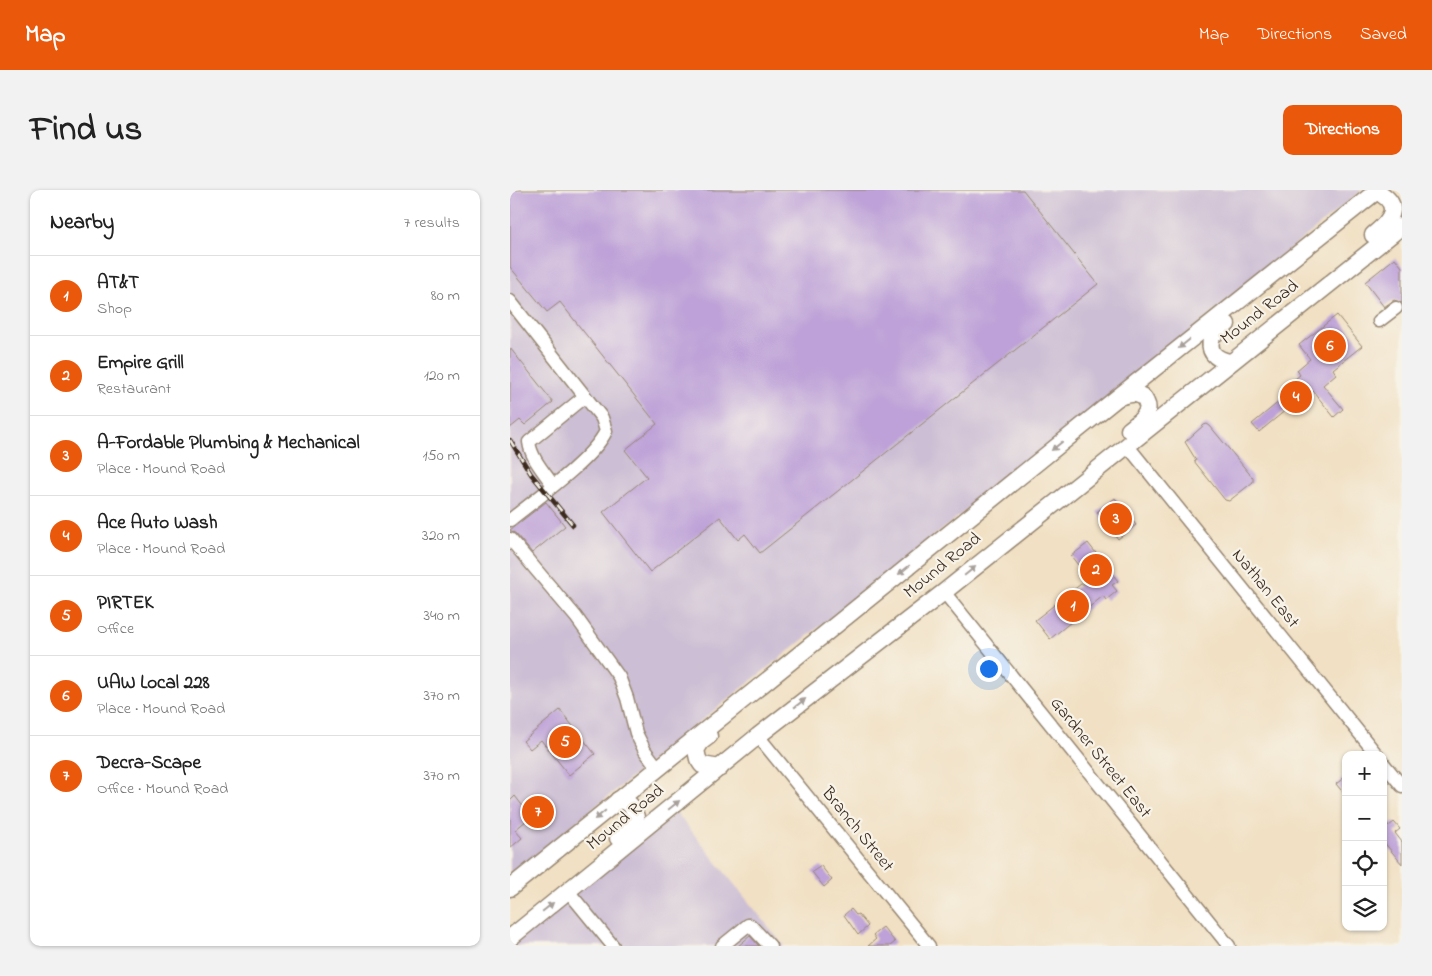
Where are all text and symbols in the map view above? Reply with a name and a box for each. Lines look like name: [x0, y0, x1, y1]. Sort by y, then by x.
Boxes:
text: Map: [25, 18, 66, 53]
text: Map: [1199, 22, 1229, 48]
text: Directions: [1257, 22, 1332, 48]
text: Saved: [1360, 22, 1407, 48]
text: Find us: [30, 105, 142, 156]
button: Directions: [1283, 105, 1402, 155]
text: Nearby: [50, 208, 114, 238]
text: 7 results: [404, 211, 460, 235]
text: AT&T: [97, 270, 139, 297]
street label: Mound Road: [1215, 274, 1305, 352]
text: 1: [63, 284, 69, 308]
text: 80 m: [431, 284, 460, 308]
text: Shop: [97, 297, 132, 321]
pin: 6: [1314, 327, 1346, 365]
one-way arrow: [1178, 339, 1191, 350]
text: Empire Grill: [97, 350, 184, 377]
text: 2: [62, 364, 70, 388]
text: 120 m: [424, 364, 460, 388]
text: Restaurant: [97, 377, 171, 401]
pin: 4: [1280, 378, 1312, 416]
text: A-Fordable Plumbing & Mechanical: [97, 430, 360, 457]
one-way arrow: [1051, 441, 1064, 452]
text: 3: [63, 444, 69, 468]
text: 150 m: [422, 444, 460, 468]
text: Place · Mound Road: [97, 457, 225, 481]
pin: 3: [1100, 500, 1132, 538]
text: Ace Auto Wash: [97, 510, 218, 537]
text: 4: [63, 524, 69, 548]
text: 320 m: [422, 524, 460, 548]
street label: Mound Road: [899, 527, 987, 605]
text: Place · Mound Road: [97, 537, 225, 561]
street label: Nathan East: [1225, 544, 1305, 634]
pin: 2: [1080, 551, 1112, 589]
one-way arrow: [898, 565, 911, 576]
one-way arrow: [963, 565, 976, 576]
pin: 1: [1057, 587, 1089, 625]
text: PIRTEK: [97, 590, 153, 617]
text: 5: [61, 604, 71, 628]
text: 340 m: [423, 604, 460, 628]
text: Office: [97, 617, 134, 641]
your location: [976, 656, 1002, 682]
text: UAW Local 228: [97, 670, 210, 697]
text: 6: [62, 684, 70, 708]
text: 370 m: [423, 684, 460, 708]
street label: Gardner Street East: [1043, 692, 1157, 824]
text: Place · Mound Road: [97, 697, 225, 721]
one-way arrow: [794, 698, 807, 708]
pin: 5: [549, 723, 581, 761]
text: Decra-Scape: [97, 750, 201, 777]
map controls: [1342, 751, 1387, 931]
button: +: [1342, 751, 1387, 796]
text: 7: [63, 764, 69, 788]
text: 370 m: [423, 764, 460, 788]
text: Office · Mound Road: [97, 777, 228, 801]
street label: Mound Road: [582, 779, 670, 857]
street label: Branch Street: [814, 781, 899, 878]
pin: 7: [522, 793, 554, 831]
button: −: [1342, 796, 1387, 841]
one-way arrow: [667, 800, 680, 811]
one-way arrow: [594, 809, 607, 820]
button: locate: [1342, 841, 1387, 886]
button: layers: [1342, 886, 1387, 931]
one-way arrow: [541, 902, 554, 913]

